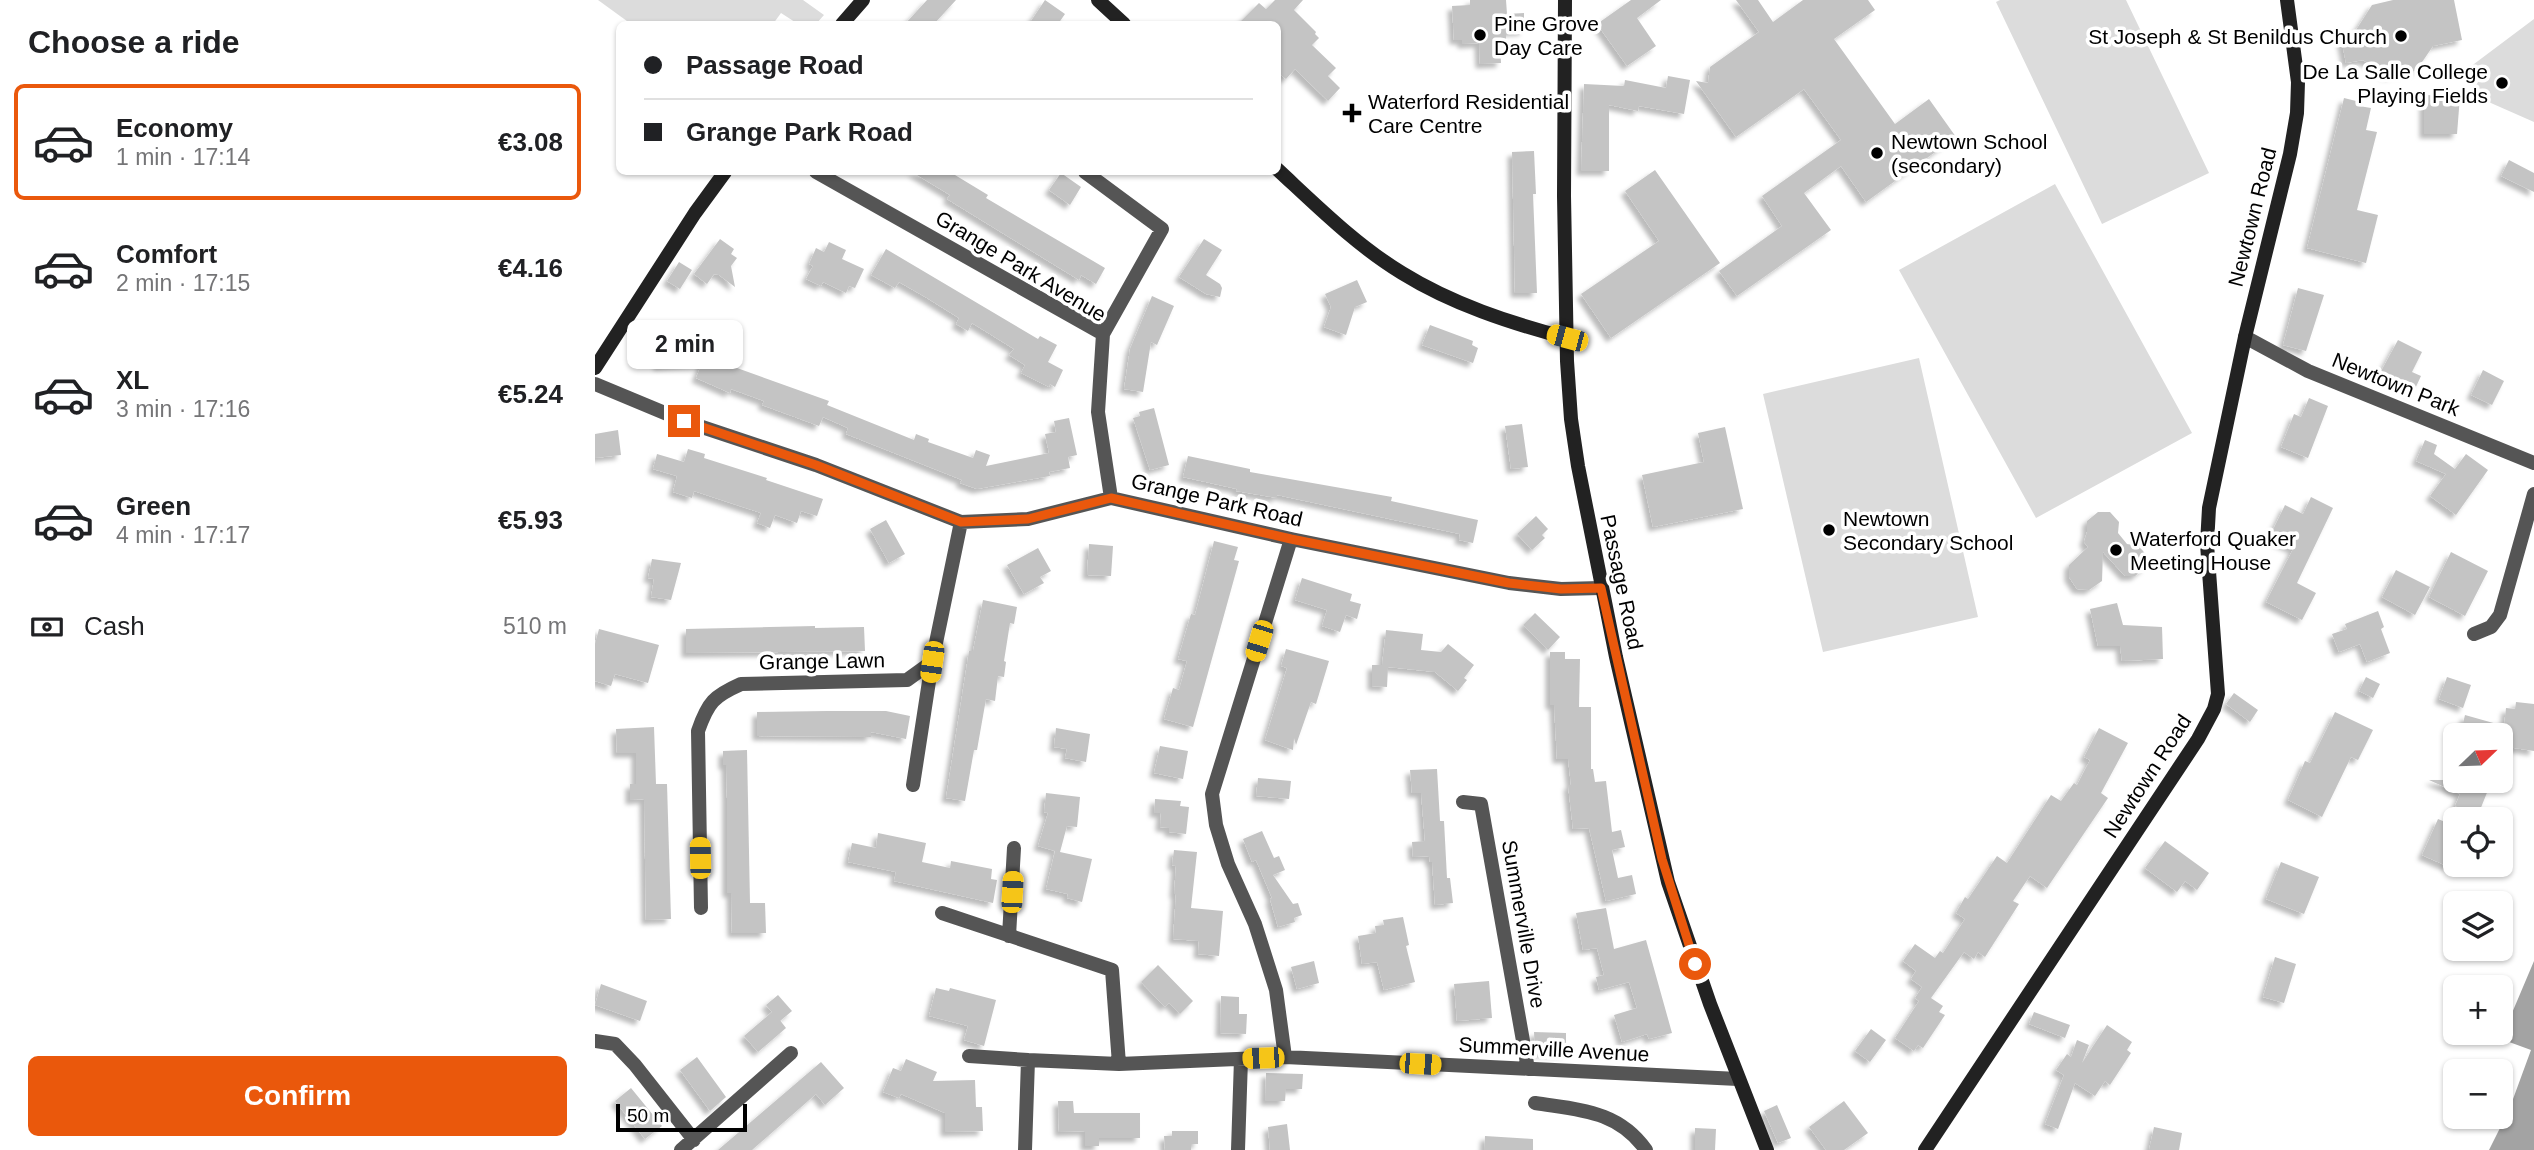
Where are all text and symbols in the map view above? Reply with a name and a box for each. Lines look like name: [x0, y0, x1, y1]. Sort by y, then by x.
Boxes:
place label: Pine Grove Day Care: [1494, 12, 1599, 59]
text: Choose a ride: [28, 24, 240, 60]
place label: St Joseph & St Benildus Church: [2088, 25, 2387, 48]
marker: Pine Grove Day Care: [1472, 27, 1488, 43]
marker: St Joseph & St Benildus Church: [2393, 28, 2409, 44]
text: Passage Road: [686, 50, 864, 80]
place label: De La Salle College Playing Fields: [2302, 60, 2488, 107]
marker: De La Salle College Playing Fields: [2494, 75, 2510, 91]
place label: Waterford Residential Care Centre: [1368, 90, 1569, 137]
marker: Waterford Residential Care Centre: [1342, 103, 1362, 123]
icon: car: [32, 111, 95, 174]
text: Economy: [116, 113, 233, 143]
text: Grange Park Road: [686, 117, 913, 147]
text: €3.08: [498, 127, 563, 157]
place label: Newtown School (secondary): [1891, 130, 2047, 177]
text: 1 min · 17:14: [116, 144, 250, 170]
marker: Newtown School (secondary): [1869, 145, 1885, 161]
street label: Newtown Road: [2224, 145, 2280, 289]
street label: Grange Park Avenue: [932, 206, 1110, 326]
icon: car: [32, 237, 95, 300]
text: Comfort: [116, 239, 217, 269]
text: €4.16: [498, 253, 563, 283]
text: 2 min · 17:15: [116, 270, 250, 296]
callout: 2 min: [626, 320, 742, 368]
car: [1544, 322, 1591, 354]
text: 2 min: [655, 331, 715, 357]
street label: Newtown Park: [2329, 348, 2464, 420]
icon: car: [32, 363, 95, 426]
text: XL: [116, 365, 149, 395]
text: €5.24: [498, 379, 563, 409]
text: 3 min · 17:16: [116, 396, 250, 422]
route end: [668, 405, 700, 437]
street label: Grange Park Road: [1129, 469, 1305, 531]
icon: car: [32, 489, 95, 552]
text: Green: [116, 491, 191, 521]
text: €5.93: [498, 505, 563, 535]
place label: Newtown Secondary School: [1843, 507, 2013, 554]
street label: Passage Road: [1596, 512, 1648, 652]
text: 4 min · 17:17: [116, 522, 250, 548]
marker: Newtown Secondary School: [1821, 522, 1837, 538]
place label: Waterford Quaker Meeting House: [2130, 527, 2296, 574]
marker: Waterford Quaker Meeting House: [2108, 542, 2124, 558]
icon: cash: [28, 608, 66, 646]
text: Cash: [84, 611, 145, 641]
text: 510 m: [503, 613, 567, 639]
car: [1243, 618, 1276, 664]
car: [919, 640, 946, 684]
street label: Grange Lawn: [759, 648, 885, 674]
street label: Newtown Road: [2099, 710, 2195, 842]
north arrow: [2443, 723, 2513, 793]
map controls: [2443, 723, 2513, 1129]
button: locate: [2443, 807, 2513, 877]
car: [690, 837, 711, 879]
street label: Summerville Drive: [1498, 838, 1550, 1010]
car: [1001, 870, 1024, 914]
button: layers: [2443, 891, 2513, 961]
route start: [1679, 948, 1711, 980]
button: +: [2443, 975, 2513, 1045]
street label: Summerville Avenue: [1458, 1033, 1650, 1065]
car: [1242, 1047, 1285, 1069]
car: [1399, 1052, 1442, 1076]
button: Confirm: [28, 1056, 567, 1136]
button: −: [2443, 1059, 2513, 1129]
scale bar: [616, 1101, 747, 1133]
text: 50 m: [627, 1105, 669, 1126]

